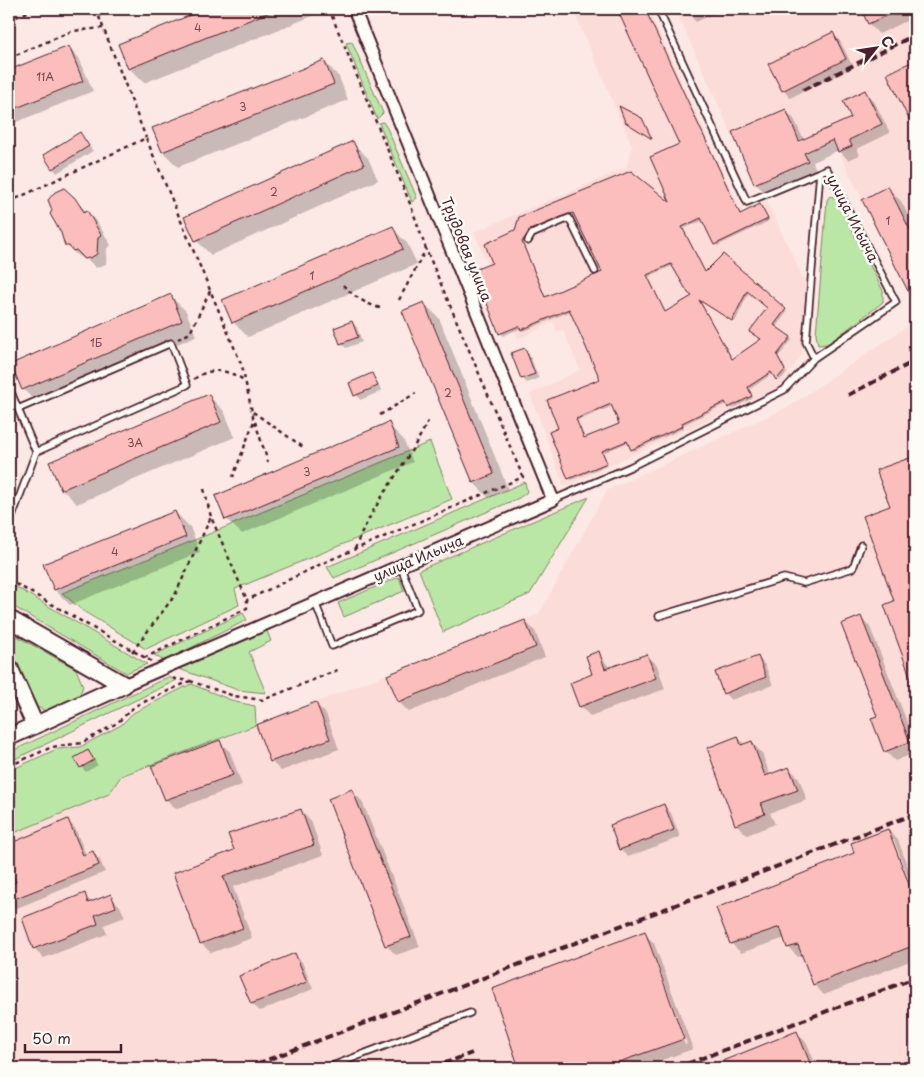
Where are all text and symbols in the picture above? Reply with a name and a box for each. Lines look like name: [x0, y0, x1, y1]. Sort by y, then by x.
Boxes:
house number: 4: [194, 19, 202, 36]
north arrow: [852, 22, 902, 72]
text: С: [876, 31, 899, 51]
house number: 11А: [36, 68, 54, 85]
house number: 3: [239, 98, 247, 115]
street label: улица Ильича: [822, 170, 884, 266]
house number: 2: [270, 183, 278, 200]
street label: Трудовая улица: [436, 193, 498, 305]
house number: 1: [886, 212, 891, 229]
house number: 1: [310, 267, 315, 284]
house number: 1Б: [90, 334, 102, 351]
house number: 2: [444, 384, 452, 401]
house number: 3А: [127, 434, 143, 451]
house number: 3: [303, 463, 311, 480]
street label: улица Ильича: [370, 529, 467, 586]
house number: 4: [111, 543, 119, 560]
scale bar: [25, 1022, 121, 1054]
text: 50 m: [32, 1026, 71, 1049]

